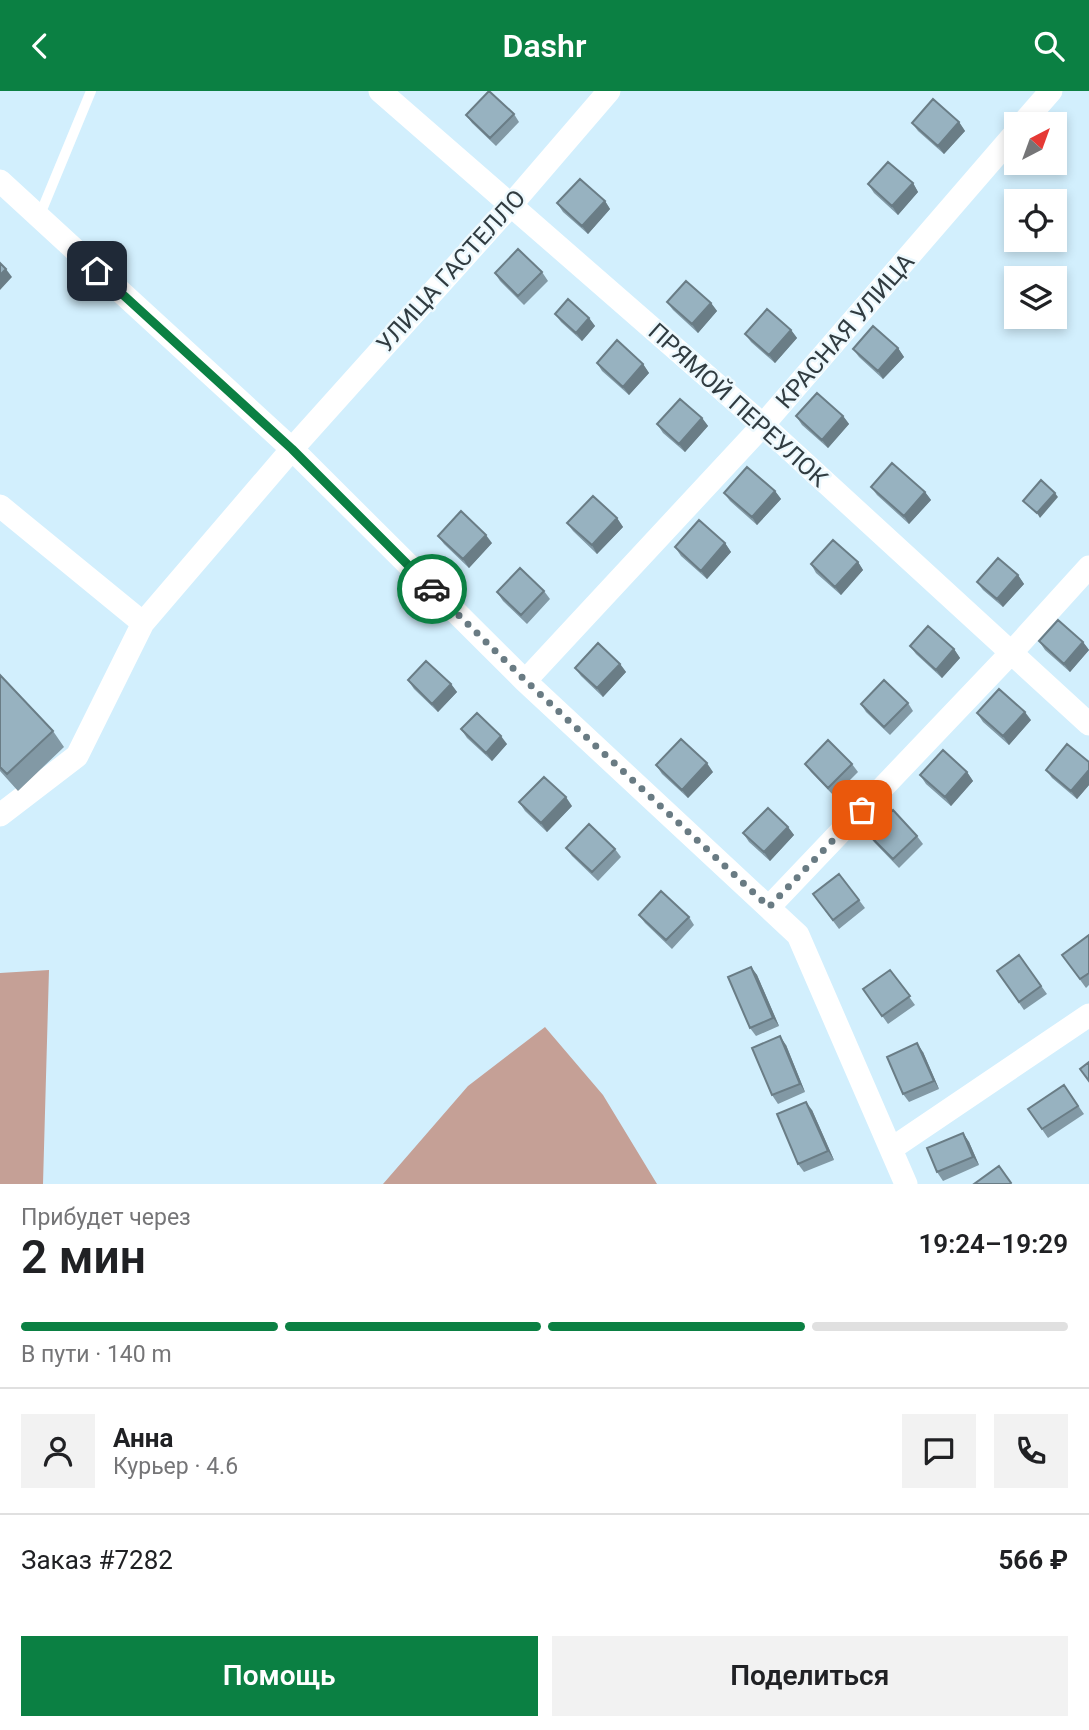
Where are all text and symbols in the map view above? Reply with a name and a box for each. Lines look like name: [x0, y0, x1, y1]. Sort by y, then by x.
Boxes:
icon: back: [21, 27, 59, 65]
text: Dashr: [503, 27, 586, 65]
icon: search: [1030, 27, 1068, 65]
north arrow: [1004, 112, 1068, 175]
map controls: [1004, 112, 1067, 329]
street label: УЛИЦА ГАСТЕЛЛО: [371, 184, 531, 358]
button: locate: [1004, 189, 1067, 252]
pin: [67, 241, 127, 301]
street label: КРАСНАЯ УЛИЦА: [770, 247, 920, 414]
icon: home: [78, 252, 116, 290]
button: layers: [1004, 266, 1067, 329]
street label: ПРЯМОЙ ПЕРЕУЛОК: [643, 317, 834, 493]
courier: [397, 554, 467, 624]
icon: car: [413, 570, 451, 608]
pin: [832, 780, 892, 840]
icon: bag: [843, 791, 881, 829]
text: Прибудет через: [21, 1204, 191, 1231]
text: 19:24–19:29: [918, 1229, 1068, 1259]
text: 2 мин: [21, 1230, 146, 1284]
text: В пути · 140 m: [21, 1341, 172, 1368]
button: person: [21, 1414, 95, 1488]
button: chat: [902, 1414, 976, 1488]
button: phone: [994, 1414, 1068, 1488]
text: Анна: [113, 1423, 173, 1453]
text: Курьер · 4.6: [113, 1453, 238, 1480]
text: Заказ #7282: [21, 1545, 173, 1575]
text: 566 ₽: [998, 1545, 1068, 1575]
button: Помощь: [21, 1636, 538, 1716]
button: Поделиться: [552, 1636, 1068, 1716]

